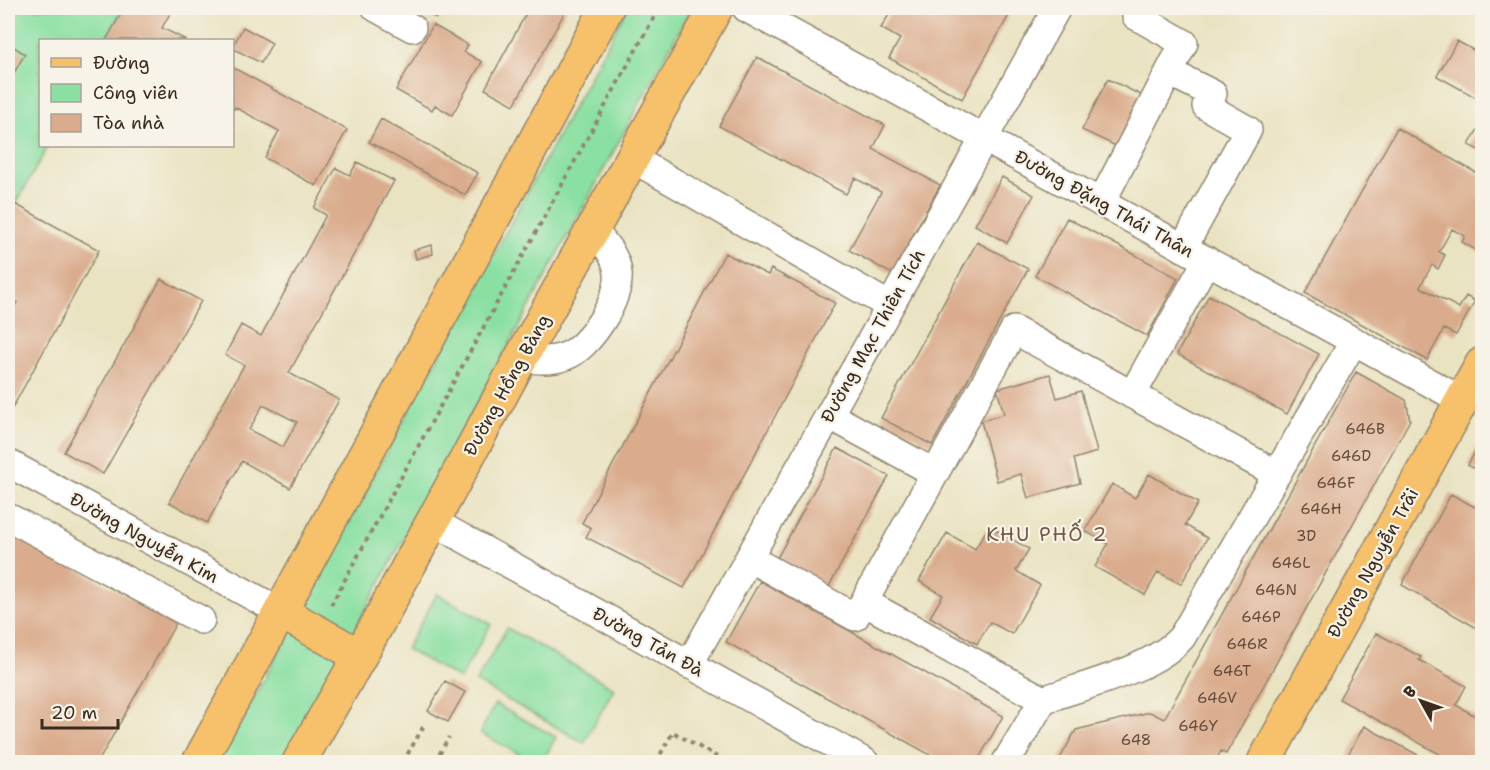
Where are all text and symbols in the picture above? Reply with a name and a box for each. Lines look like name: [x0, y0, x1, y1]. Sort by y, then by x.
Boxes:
legend: [39, 39, 234, 147]
text: Đường: [93, 51, 150, 75]
text: Công viên: [93, 81, 178, 105]
text: Tòa nhà: [93, 111, 164, 135]
street label: Đường Đặng Thái Thân: [1010, 145, 1198, 263]
street label: Đường Mạc Thiên Tích: [815, 245, 931, 427]
street label: Đường Hồng Bàng: [458, 310, 556, 460]
house number: 646B: [1345, 419, 1385, 439]
house number: 646D: [1331, 446, 1371, 466]
house number: 646F: [1316, 473, 1356, 493]
street label: Đường Nguyễn Trãi: [1322, 484, 1424, 642]
street label: Đường Nguyễn Kim: [65, 487, 223, 589]
house number: 646H: [1300, 499, 1342, 519]
district label: KHU PHỐ 2: [986, 519, 1108, 547]
house number: 3D: [1296, 526, 1316, 546]
house number: 646L: [1272, 553, 1310, 573]
house number: 646N: [1255, 580, 1297, 600]
street label: Đường Tản Đà: [588, 602, 708, 682]
house number: 646P: [1241, 607, 1281, 627]
house number: 646R: [1227, 634, 1267, 654]
house number: 646T: [1213, 661, 1251, 681]
north arrow: [1391, 671, 1451, 731]
text: B: [1399, 681, 1421, 702]
house number: 646V: [1197, 688, 1237, 708]
scale bar: [42, 692, 118, 730]
text: 20 m: [51, 701, 97, 725]
house number: 646Y: [1178, 716, 1218, 736]
house number: 648: [1121, 730, 1151, 750]

